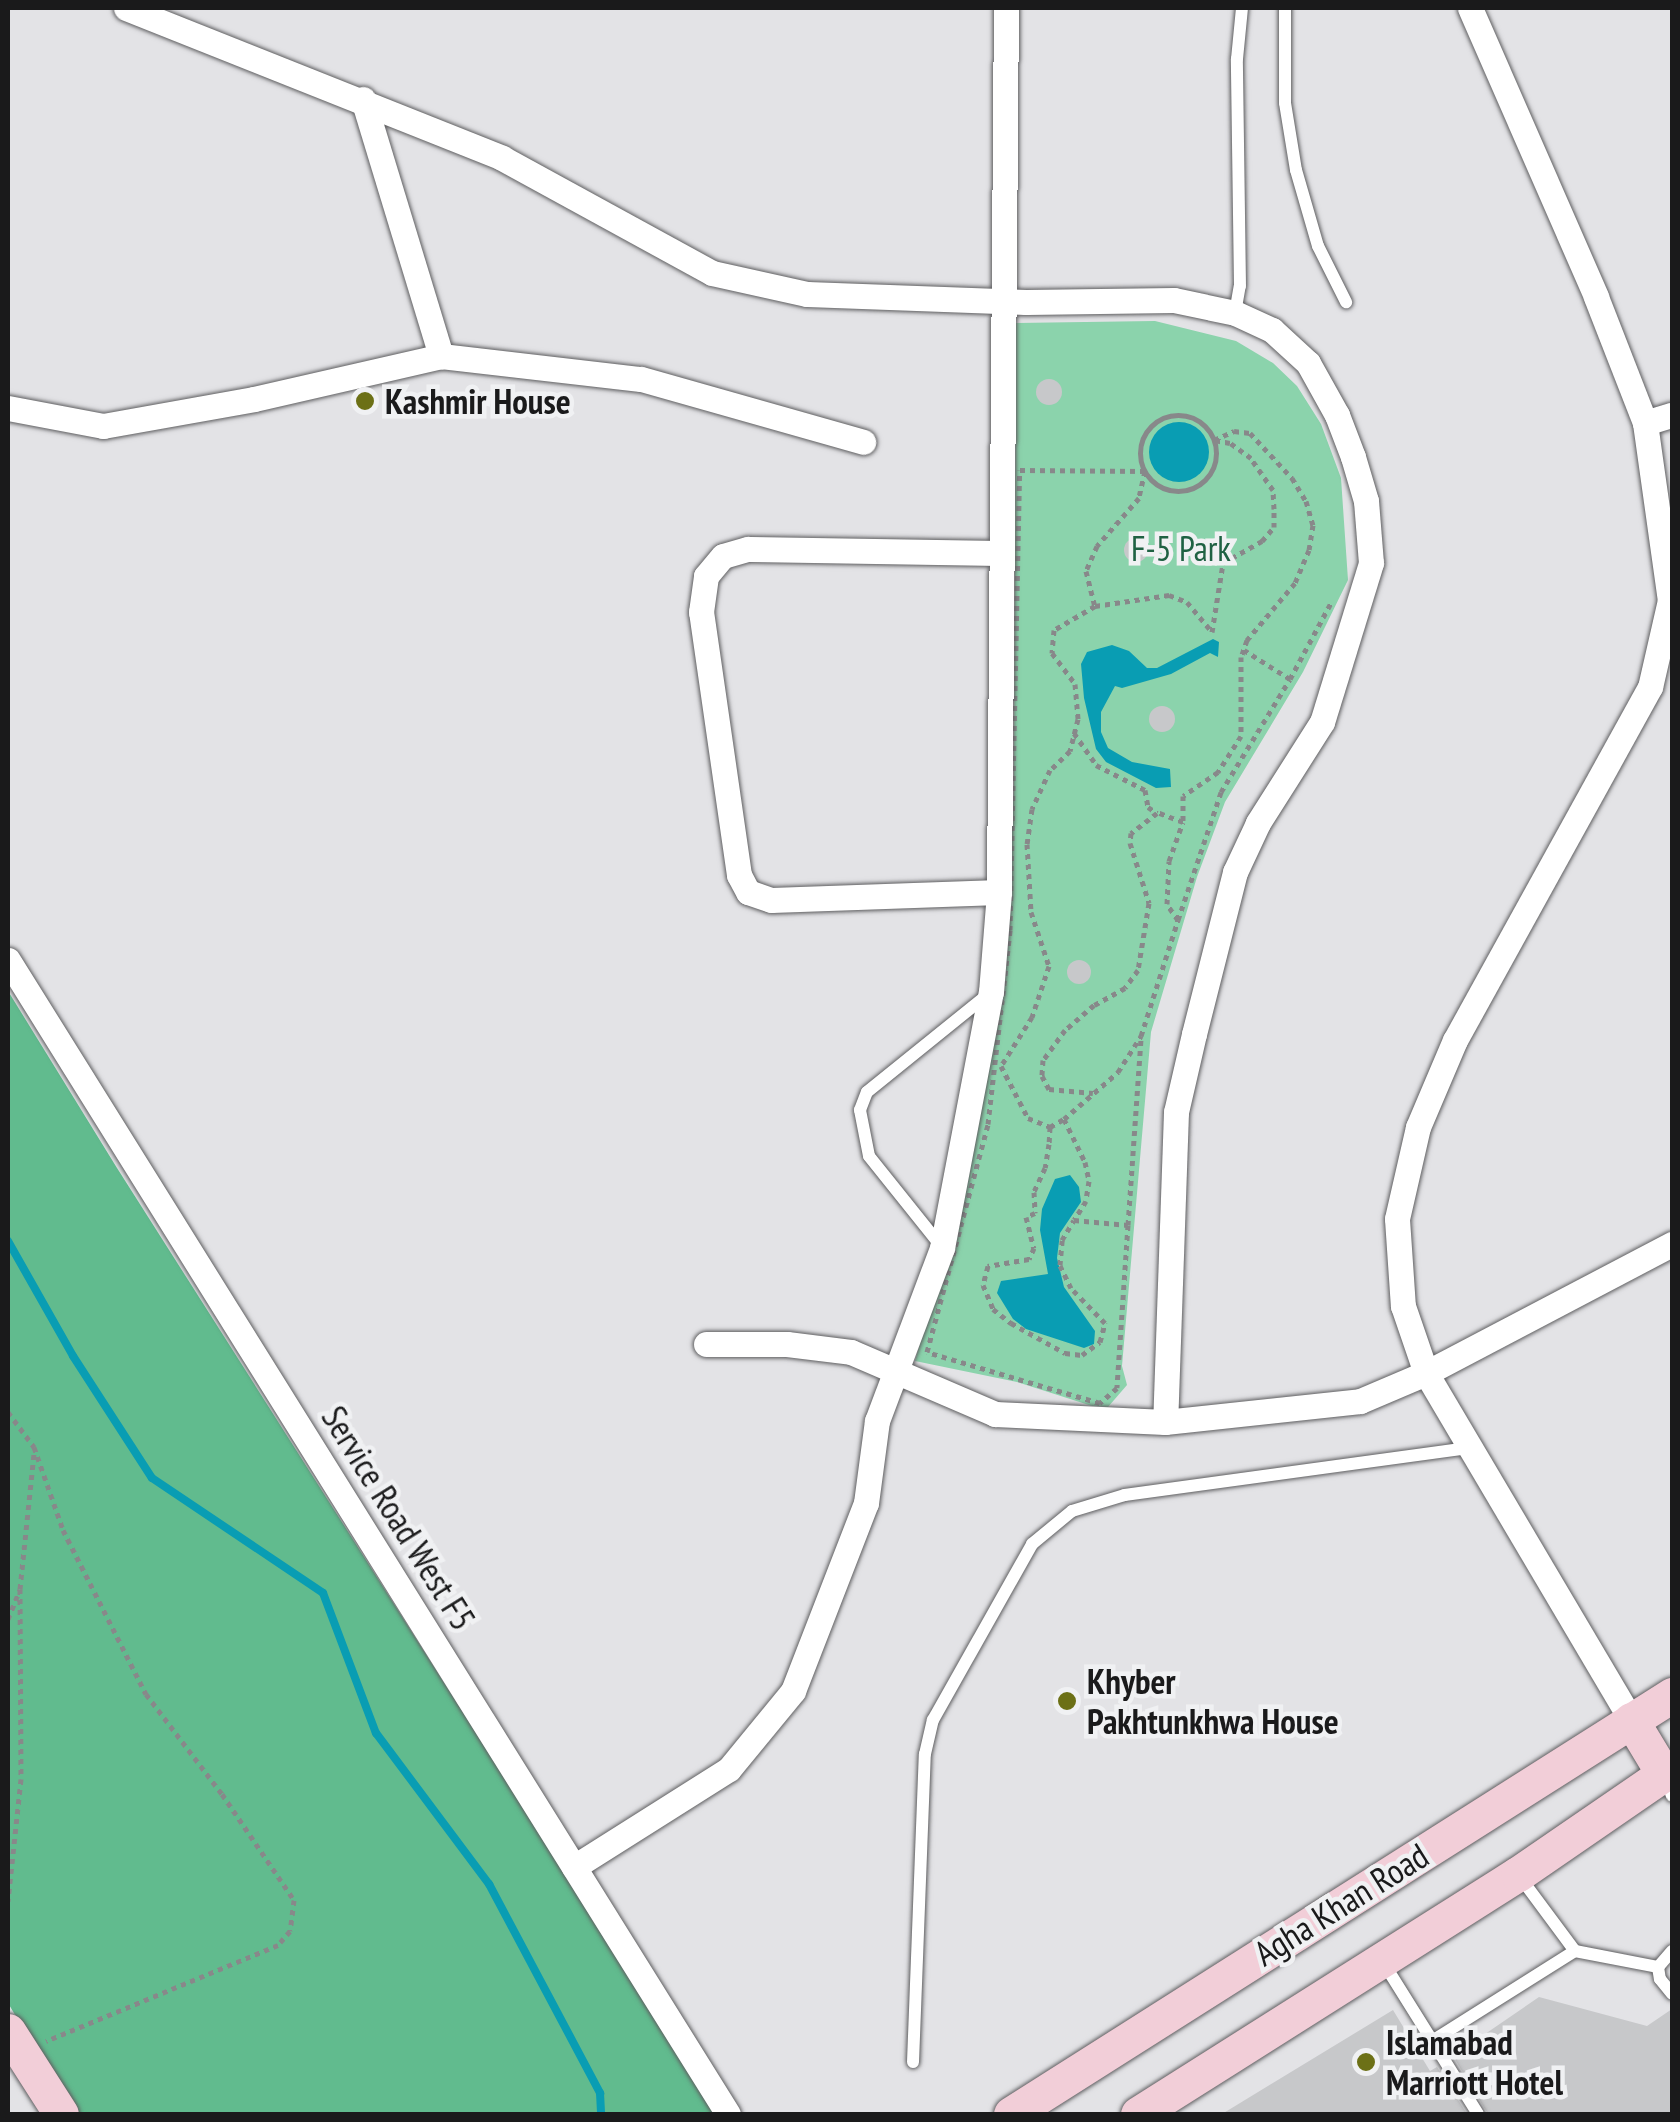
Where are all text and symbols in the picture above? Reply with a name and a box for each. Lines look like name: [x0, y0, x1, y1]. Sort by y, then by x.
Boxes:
place label: Kashmir House: [385, 380, 571, 422]
marker: Kashmir House: [354, 390, 376, 412]
park label: F-5 Park: [1131, 527, 1231, 569]
street label: Service Road West F5: [313, 1398, 485, 1638]
place label: Khyber Pakhtunkhwa House: [1087, 1660, 1339, 1742]
marker: Khyber Pakhtunkhwa House: [1056, 1690, 1078, 1712]
street label: Agha Khan Road: [1246, 1834, 1436, 1974]
place label: Islamabad Marriott Hotel: [1386, 2021, 1563, 2103]
marker: Islamabad Marriott Hotel: [1355, 2051, 1377, 2073]

